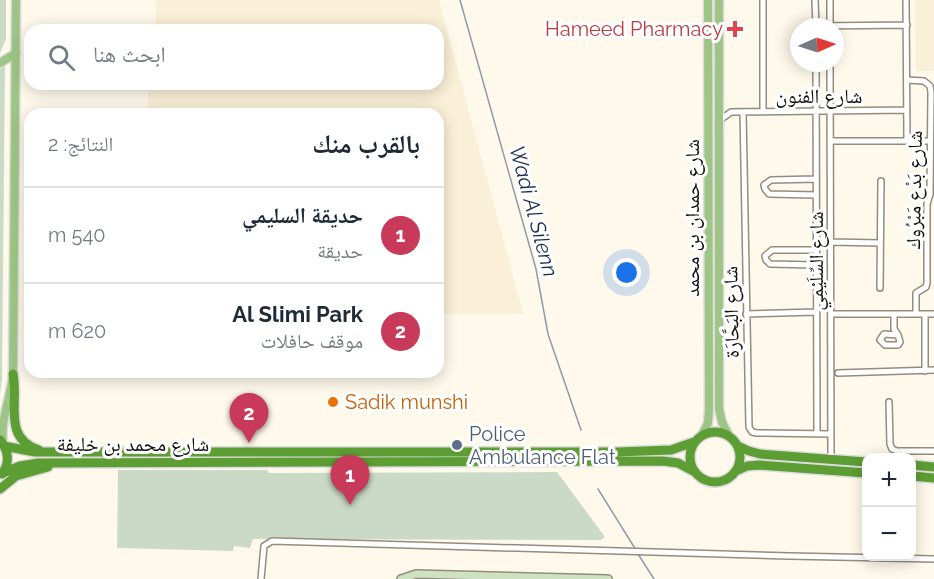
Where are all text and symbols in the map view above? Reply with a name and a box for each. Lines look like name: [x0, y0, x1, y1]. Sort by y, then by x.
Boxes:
place label: Hameed Pharmacy: [545, 17, 723, 41]
north arrow: [790, 18, 844, 72]
marker: Hameed Pharmacy: [728, 22, 742, 36]
search box: [24, 24, 444, 90]
icon: search: [45, 41, 78, 74]
text: ابحث هنا: [93, 41, 166, 67]
street label: شارع الفنون: [776, 84, 862, 109]
text: بالقرب منك: [312, 129, 420, 159]
street label: شارع بَدْع مَبْرُوك: [901, 130, 928, 250]
text: النتائج: 2: [48, 132, 113, 156]
street label: شارع حمدان بن محمد: [680, 139, 705, 297]
water label: Wadi Al Silenn: [504, 143, 564, 279]
text: حديقة السليمي: [242, 202, 363, 228]
street label: شارع السِّلَيْمِي: [804, 211, 832, 311]
text: 540 m: [48, 223, 106, 247]
text: 1: [396, 223, 405, 247]
text: حديقة: [317, 239, 363, 263]
your location: [612, 258, 641, 287]
street label: شارع البَحَّارَة: [718, 266, 745, 358]
text: Al Slimi Park: [232, 301, 363, 327]
text: 620 m: [48, 319, 106, 343]
text: 2: [395, 319, 406, 343]
text: موقف حافلات: [261, 329, 363, 353]
place label: Sadik munshi: [345, 390, 468, 414]
pin: 2: [230, 394, 268, 443]
marker: Sadik munshi: [326, 395, 340, 409]
place label: Police Ambulance Flat: [469, 422, 616, 469]
street label: شارع محمد بن خليفة: [57, 432, 209, 457]
marker: Police Ambulance Flat: [450, 438, 464, 452]
map controls: [862, 453, 916, 561]
button: +: [862, 453, 916, 507]
pin: 1: [330, 456, 370, 505]
button: −: [862, 507, 916, 561]

